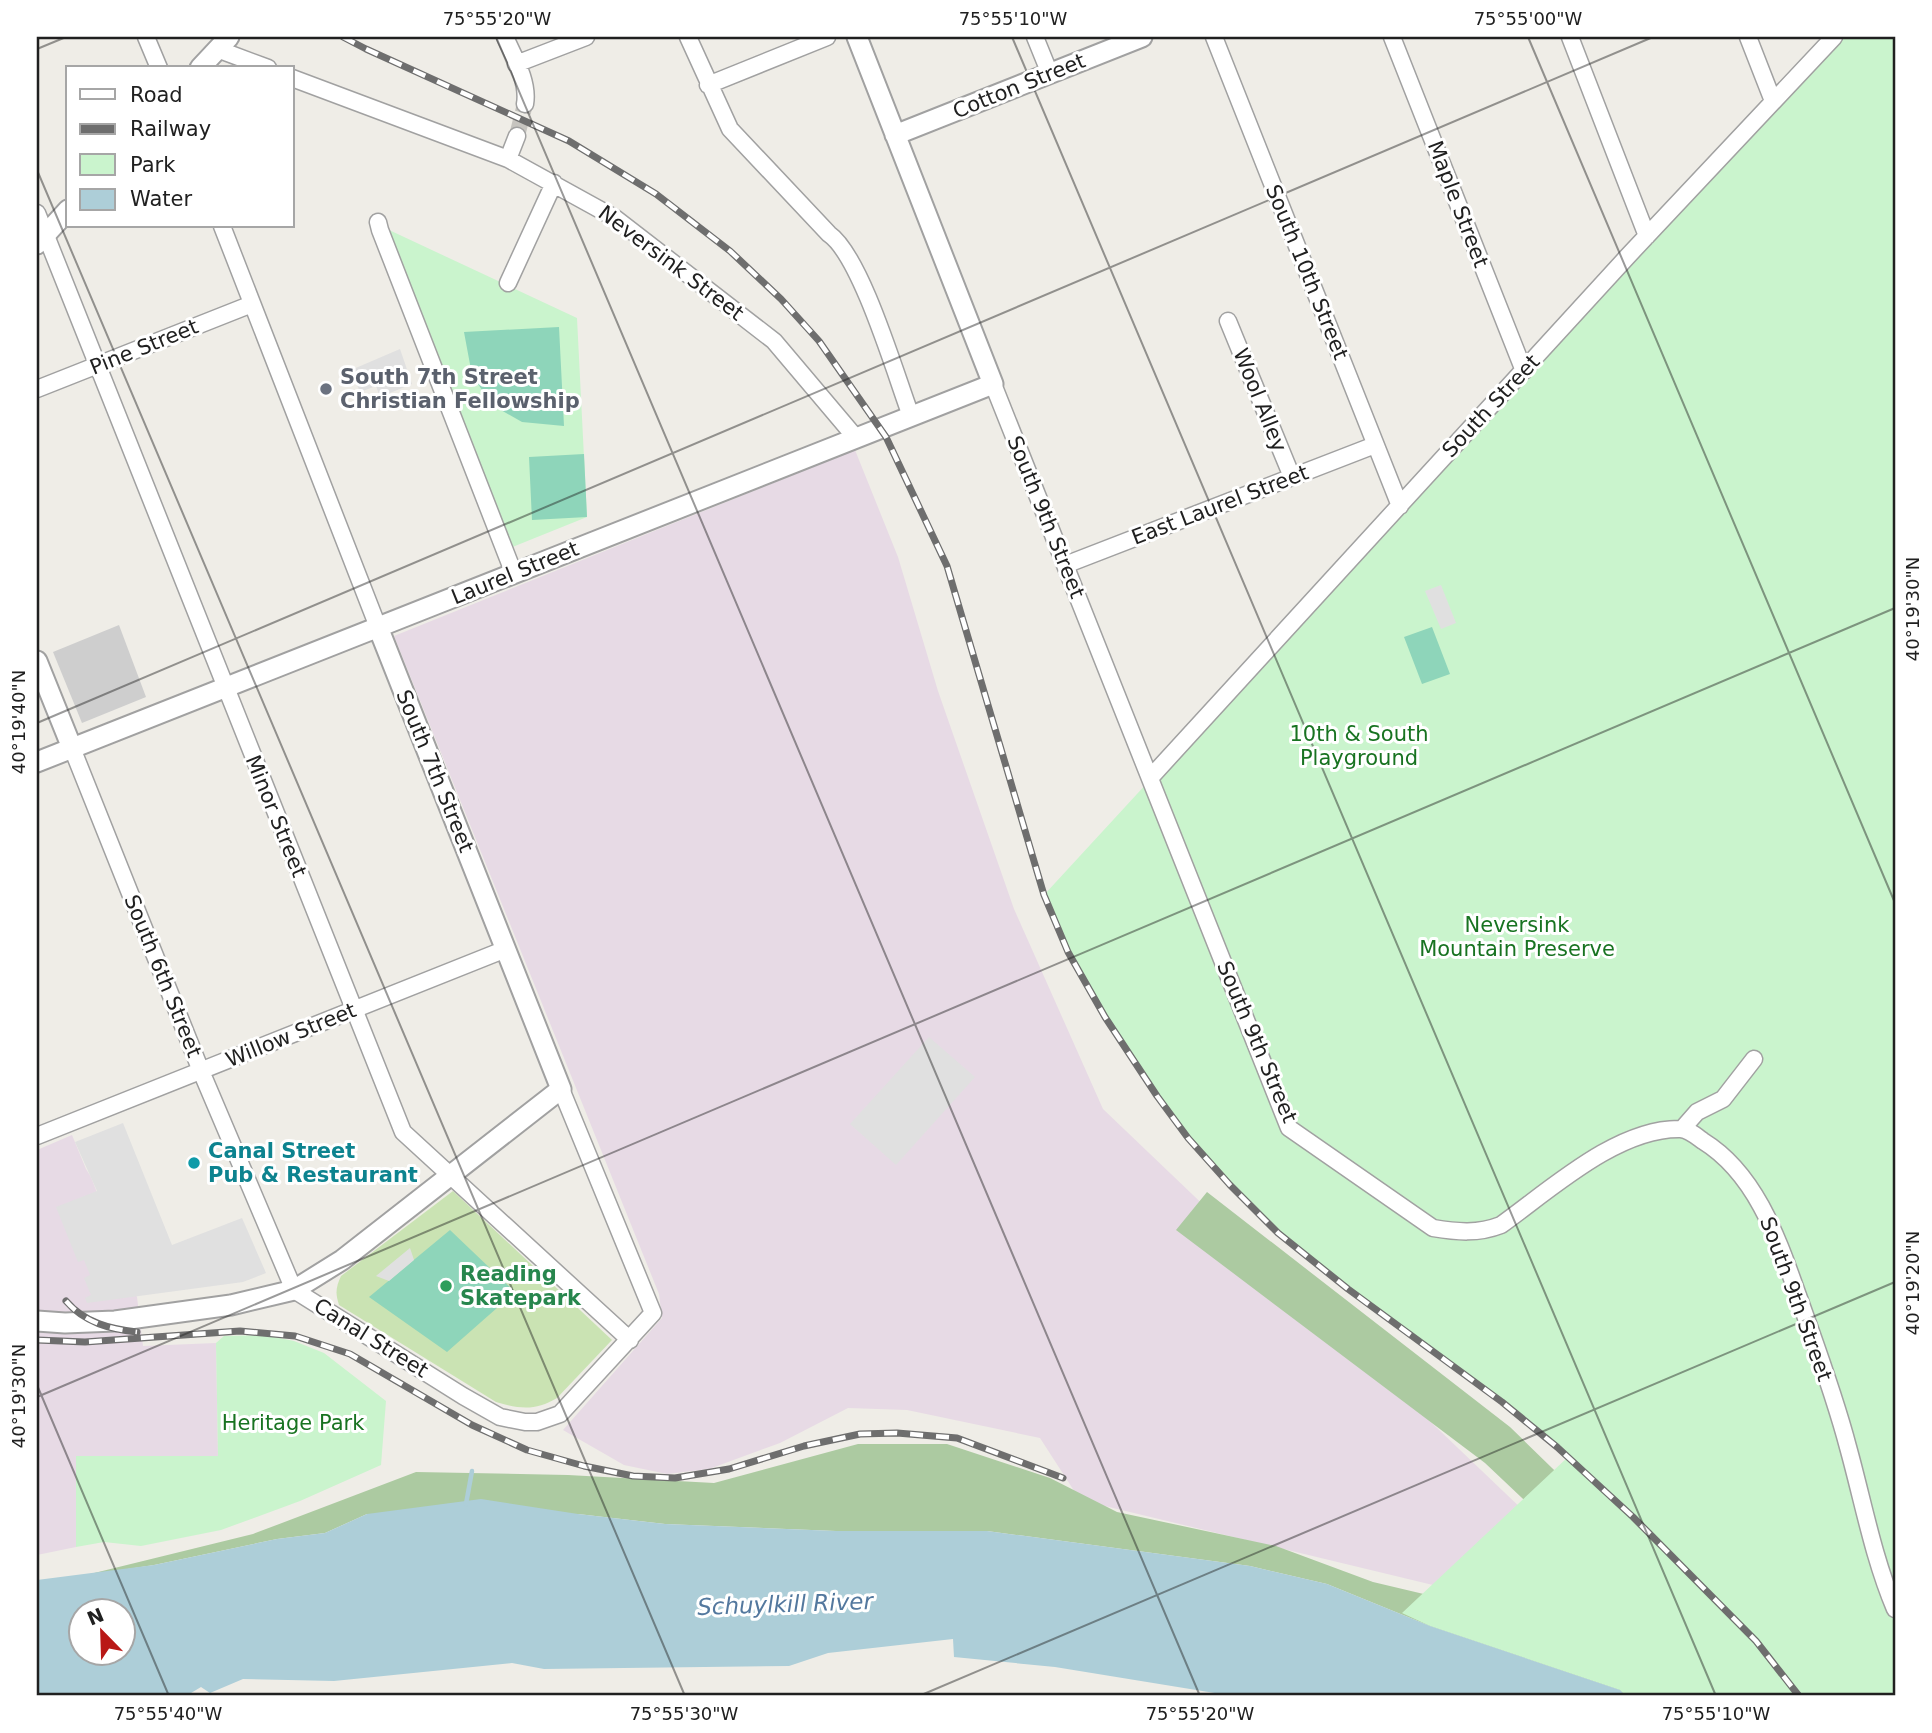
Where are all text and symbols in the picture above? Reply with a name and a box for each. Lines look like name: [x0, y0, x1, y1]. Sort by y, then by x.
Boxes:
text: 75°55'20"W: [443, 8, 552, 29]
text: 75°55'10"W: [959, 8, 1068, 29]
text: 75°55'00"W: [1474, 8, 1583, 29]
street label: Cotton Street: [949, 49, 1089, 123]
legend: [66, 66, 294, 228]
text: Road: [130, 83, 183, 107]
text: Railway: [130, 117, 211, 141]
street label: Maple Street: [1423, 137, 1493, 271]
text: Park: [130, 153, 176, 177]
street label: South 10th Street: [1261, 181, 1353, 363]
text: Water: [130, 187, 192, 211]
street label: Neversink Street: [594, 201, 748, 325]
street label: Pine Street: [86, 314, 202, 380]
street label: Wool Alley: [1228, 345, 1292, 455]
street label: South Street: [1437, 350, 1545, 462]
place label: South 7th Street Christian Fellowship: [340, 365, 580, 413]
marker: South 7th Street Christian Fellowship: [318, 381, 334, 397]
street label: South 9th Street: [1002, 432, 1090, 602]
street label: East Laurel Street: [1128, 460, 1312, 550]
street label: Laurel Street: [448, 537, 582, 609]
text: 40°19'30"N: [1902, 557, 1923, 661]
text: 40°19'40"N: [8, 670, 29, 774]
street label: South 7th Street: [391, 686, 479, 856]
park label: 10th & South Playground: [1289, 722, 1429, 770]
street label: Minor Street: [241, 752, 311, 880]
street label: South 6th Street: [119, 891, 207, 1061]
park label: Neversink Mountain Preserve: [1419, 913, 1615, 961]
street label: South 9th Street: [1212, 958, 1302, 1126]
street label: Willow Street: [222, 998, 360, 1072]
place label: Canal Street Pub & Restaurant: [208, 1139, 418, 1187]
marker: Canal Street Pub & Restaurant: [186, 1155, 202, 1171]
street label: South 9th Street: [1755, 1214, 1837, 1384]
text: 40°19'20"N: [1902, 1231, 1923, 1335]
place label: Reading Skatepark: [460, 1262, 582, 1310]
marker: Reading Skatepark: [438, 1278, 454, 1294]
street label: Canal Street: [310, 1293, 432, 1383]
text: 40°19'30"N: [8, 1344, 29, 1448]
park label: Heritage Park: [222, 1411, 365, 1435]
water label: Schuylkill River: [697, 1588, 875, 1620]
north arrow: [66, 1596, 136, 1666]
text: N: [84, 1603, 107, 1630]
text: 75°55'40"W: [114, 1703, 223, 1724]
text: 75°55'30"W: [630, 1703, 739, 1724]
text: 75°55'20"W: [1146, 1703, 1255, 1724]
text: 75°55'10"W: [1662, 1703, 1771, 1724]

